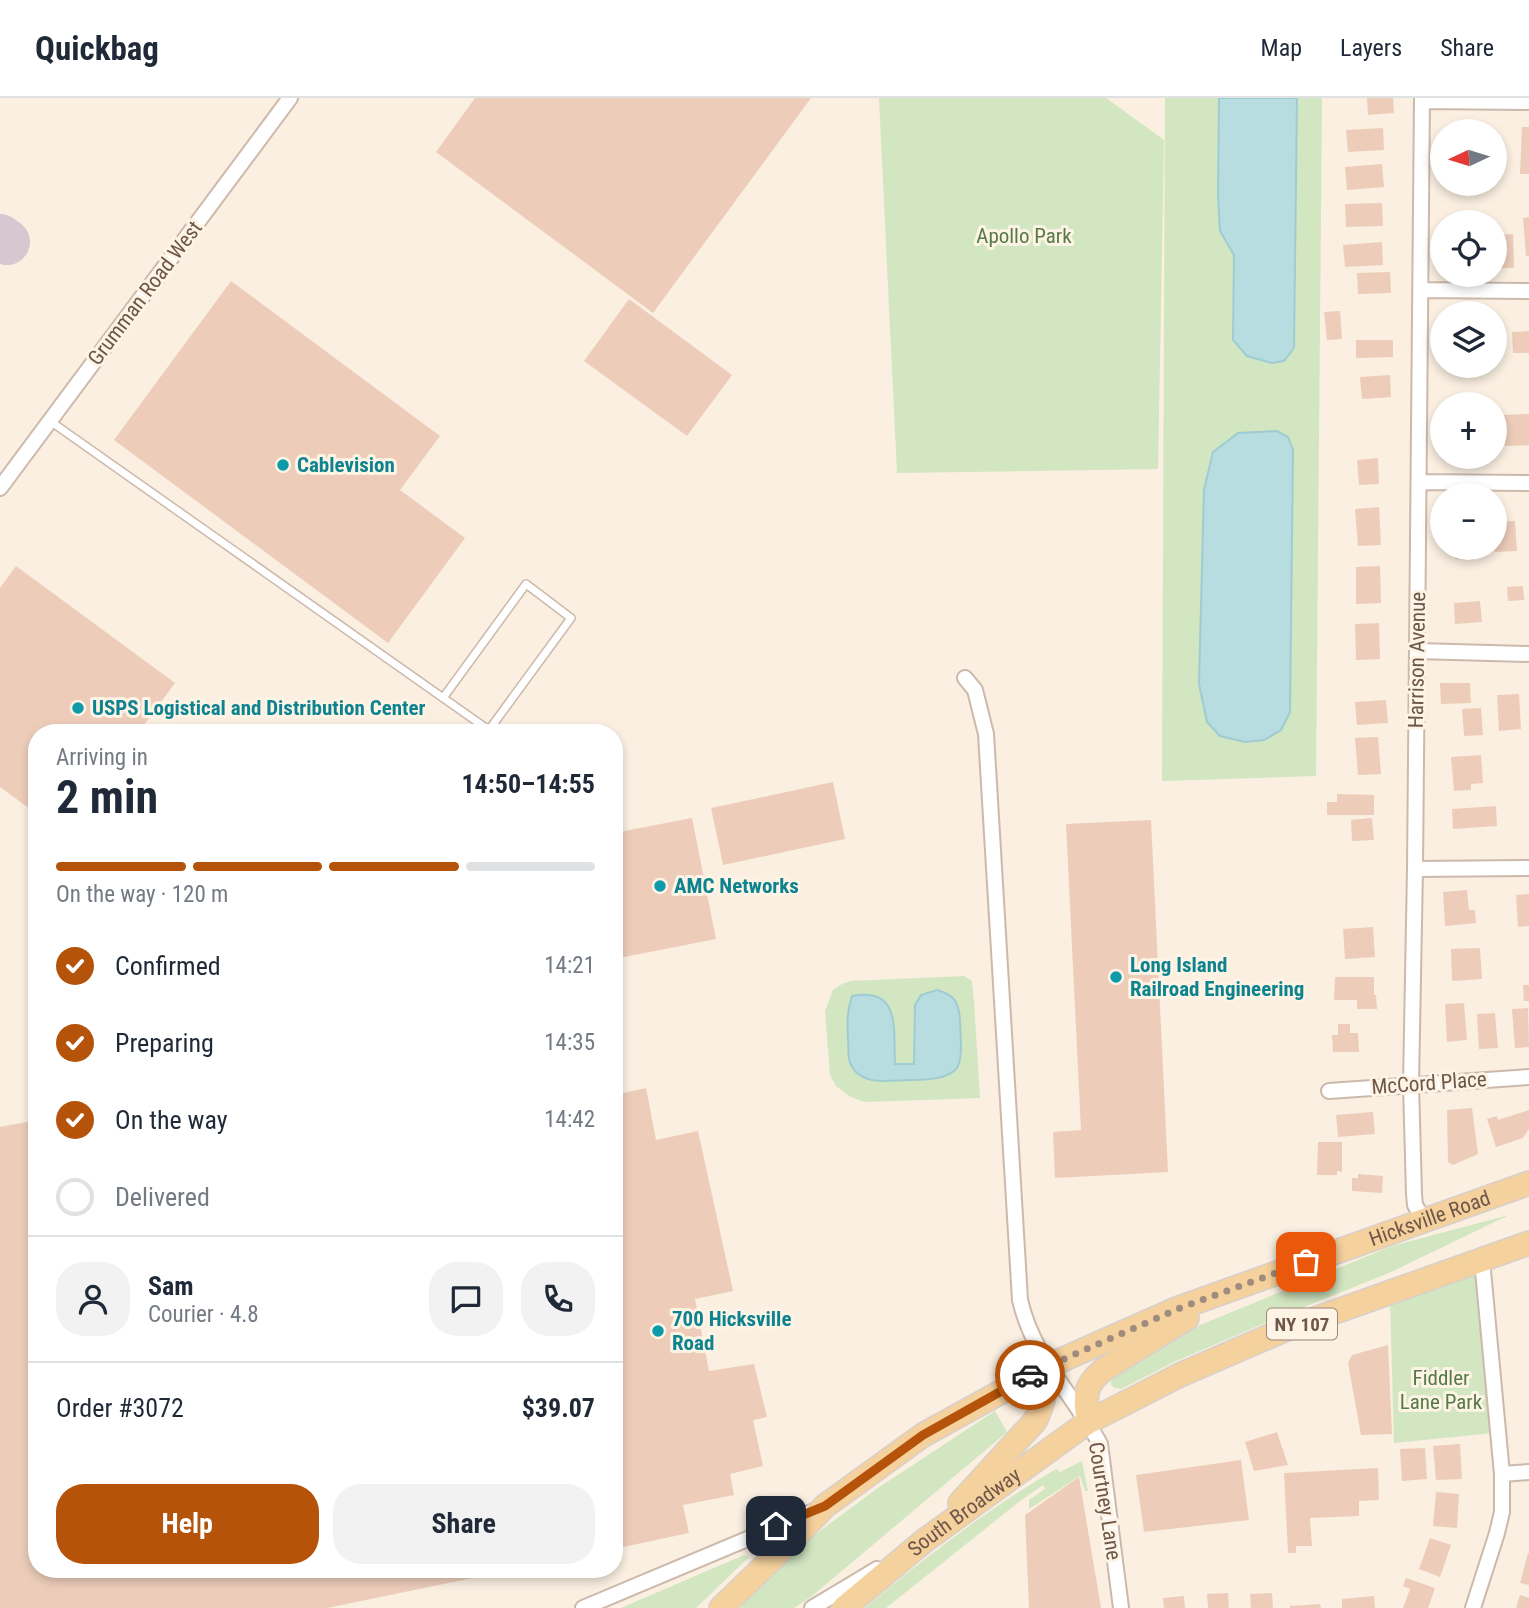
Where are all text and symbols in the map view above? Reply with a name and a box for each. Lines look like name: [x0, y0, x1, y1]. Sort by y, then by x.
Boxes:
text: Quickbag: [35, 29, 159, 68]
text: Map: [1261, 34, 1302, 62]
text: Layers: [1340, 34, 1402, 62]
text: Share: [1440, 34, 1494, 62]
north arrow: [1430, 119, 1507, 196]
map controls: [1430, 119, 1507, 560]
button: locate: [1430, 210, 1507, 287]
street label: Grumman Road West: [83, 216, 207, 370]
park label: Apollo Park: [976, 224, 1072, 248]
button: layers: [1430, 301, 1507, 378]
button: +: [1430, 392, 1507, 469]
place label: Cablevision: [297, 453, 395, 477]
marker: Cablevision: [275, 457, 291, 473]
button: −: [1430, 483, 1507, 560]
street label: Harrison Avenue: [1404, 592, 1430, 728]
place label: USPS Logistical and Distribution Center: [92, 696, 426, 720]
marker: USPS Logistical and Distribution Center: [70, 700, 86, 716]
text: Arriving in: [56, 744, 148, 771]
text: 14:50–14:55: [461, 769, 595, 799]
text: 2 min: [56, 770, 158, 824]
place label: AMC Networks: [674, 874, 799, 898]
marker: AMC Networks: [652, 878, 668, 894]
text: On the way · 120 m: [56, 881, 228, 908]
icon: check: [56, 947, 94, 985]
text: Confirmed: [115, 951, 221, 981]
text: 14:21: [544, 952, 595, 979]
place label: Long Island Railroad Engineering: [1130, 953, 1304, 1001]
marker: Long Island Railroad Engineering: [1108, 969, 1124, 985]
icon: check: [56, 1024, 94, 1062]
text: Preparing: [115, 1028, 214, 1058]
text: 14:35: [544, 1029, 595, 1056]
street label: McCord Place: [1371, 1067, 1488, 1099]
icon: check: [56, 1101, 94, 1139]
text: On the way: [115, 1105, 228, 1135]
text: 14:42: [544, 1106, 595, 1133]
text: Delivered: [115, 1182, 210, 1212]
street label: Hicksville Road: [1366, 1186, 1494, 1251]
pin: [1276, 1232, 1336, 1292]
icon: bag: [1287, 1243, 1325, 1281]
button: person: [56, 1262, 130, 1336]
button: chat: [429, 1262, 503, 1336]
button: phone: [521, 1262, 595, 1336]
text: Sam: [148, 1271, 194, 1301]
text: Courier · 4.8: [148, 1301, 259, 1328]
place label: 700 Hicksville Road: [672, 1307, 791, 1355]
road number: NY 107: [1267, 1308, 1337, 1340]
marker: 700 Hicksville Road: [650, 1323, 666, 1339]
courier: [995, 1340, 1065, 1410]
icon: car: [1011, 1356, 1049, 1394]
park label: Fiddler Lane Park: [1400, 1366, 1483, 1414]
text: Order #3072: [56, 1393, 184, 1423]
text: $39.07: [522, 1393, 595, 1423]
street label: Courtney Lane: [1084, 1440, 1126, 1562]
street label: South Broadway: [903, 1463, 1026, 1561]
button: Help: [56, 1484, 319, 1564]
button: Share: [333, 1484, 595, 1564]
pin: [746, 1496, 806, 1556]
icon: home: [757, 1507, 795, 1545]

